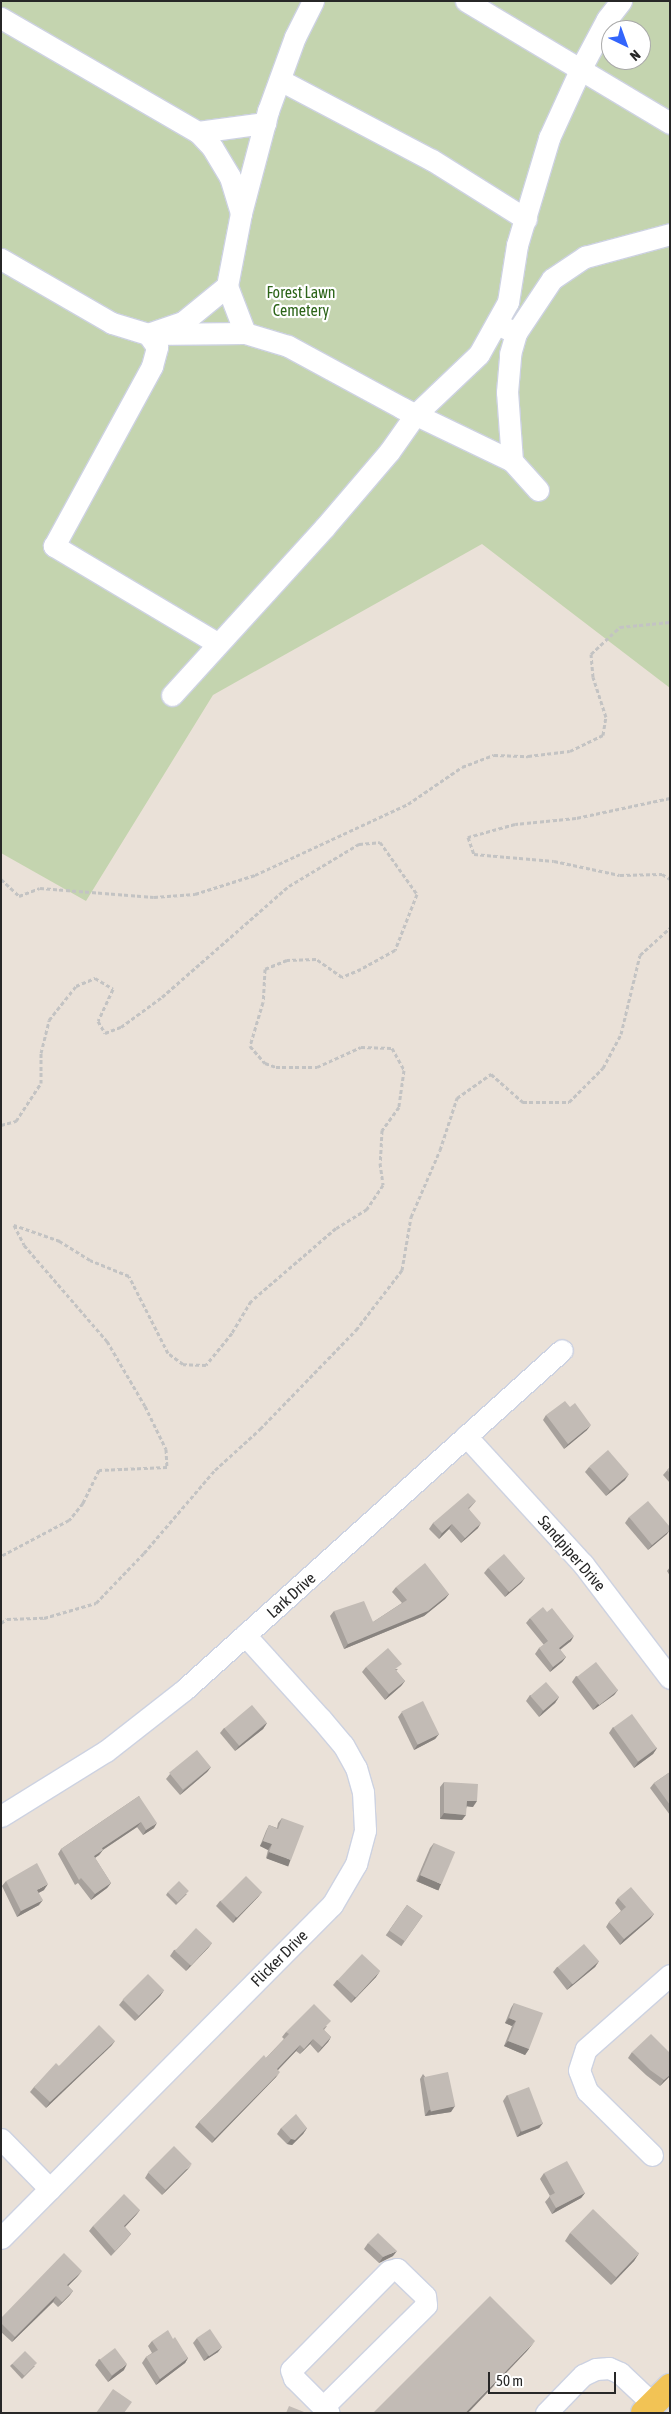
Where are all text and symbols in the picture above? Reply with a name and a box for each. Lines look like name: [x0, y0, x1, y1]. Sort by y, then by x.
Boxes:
north arrow: [601, 20, 651, 70]
text: N: [627, 47, 644, 64]
park label: Forest Lawn Cemetery: [266, 282, 336, 320]
street label: Sandpiper Drive: [534, 1511, 610, 1595]
street label: Lark Drive: [263, 1568, 319, 1622]
street label: Flicker Drive: [247, 1926, 311, 1990]
scale bar: [491, 2362, 618, 2394]
text: 50 m: [496, 2372, 523, 2389]

